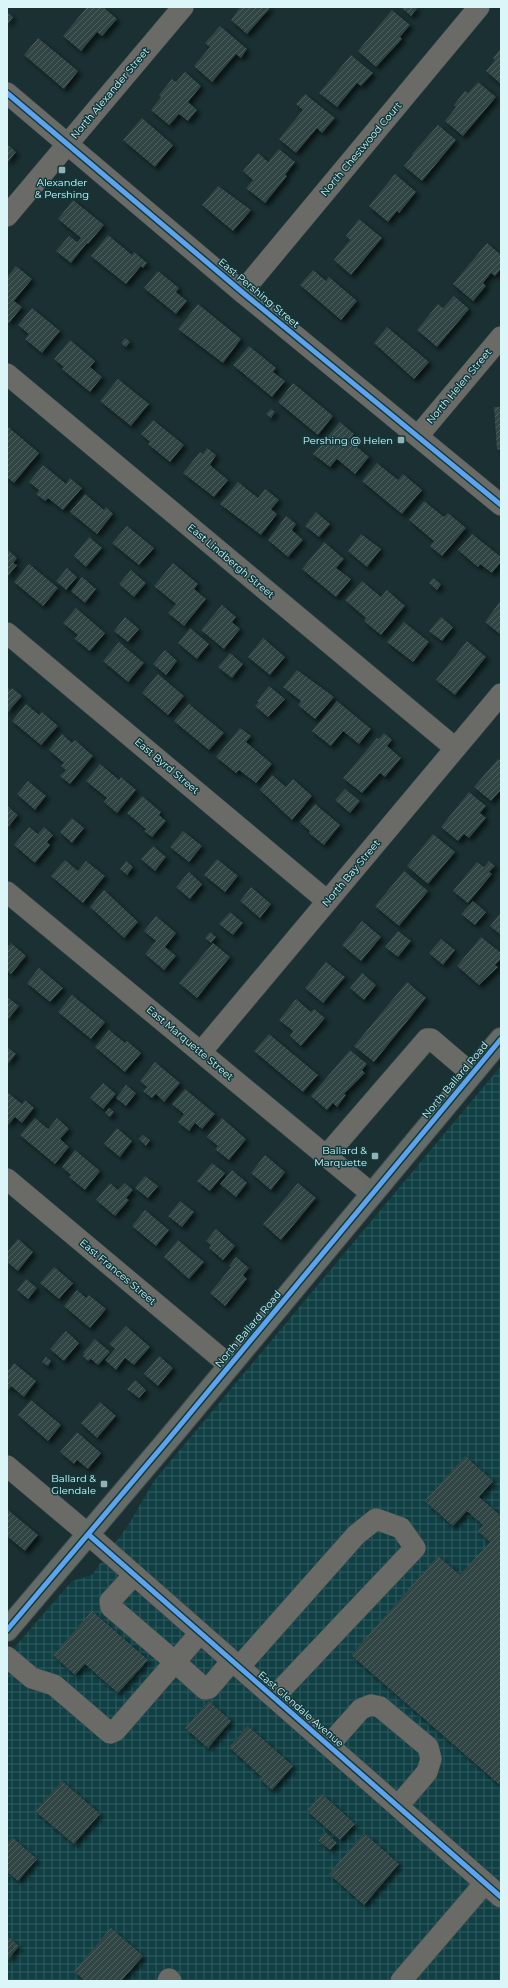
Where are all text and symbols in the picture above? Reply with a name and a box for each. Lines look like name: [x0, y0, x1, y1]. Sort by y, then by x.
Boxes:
street label: North Alexander Street: [68, 45, 152, 141]
street label: North Chestwood Court: [318, 99, 404, 199]
marker: Alexander & Pershing: [57, 165, 67, 175]
place label: Alexander & Pershing: [35, 176, 89, 201]
street label: East Pershing Street: [216, 255, 302, 331]
street label: North Helen Street: [424, 346, 494, 426]
place label: Pershing @ Helen: [303, 434, 393, 447]
marker: Pershing @ Helen: [396, 435, 406, 445]
street label: East Lindbergh Street: [185, 521, 277, 601]
street label: East Byrd Street: [132, 735, 202, 797]
street label: North Bay Street: [319, 837, 383, 909]
street label: East Marquette Street: [144, 1003, 236, 1083]
street label: North Ballard Road: [419, 1039, 491, 1121]
place label: Ballard & Marquette: [314, 1144, 367, 1169]
marker: Ballard & Marquette: [370, 1151, 380, 1161]
street label: East Frances Street: [77, 1236, 159, 1308]
street label: North Ballard Road: [212, 1288, 284, 1370]
place label: Ballard & Glendale: [51, 1472, 96, 1497]
marker: Ballard & Glendale: [99, 1479, 109, 1489]
street label: East Glendale Avenue: [256, 1668, 346, 1750]

